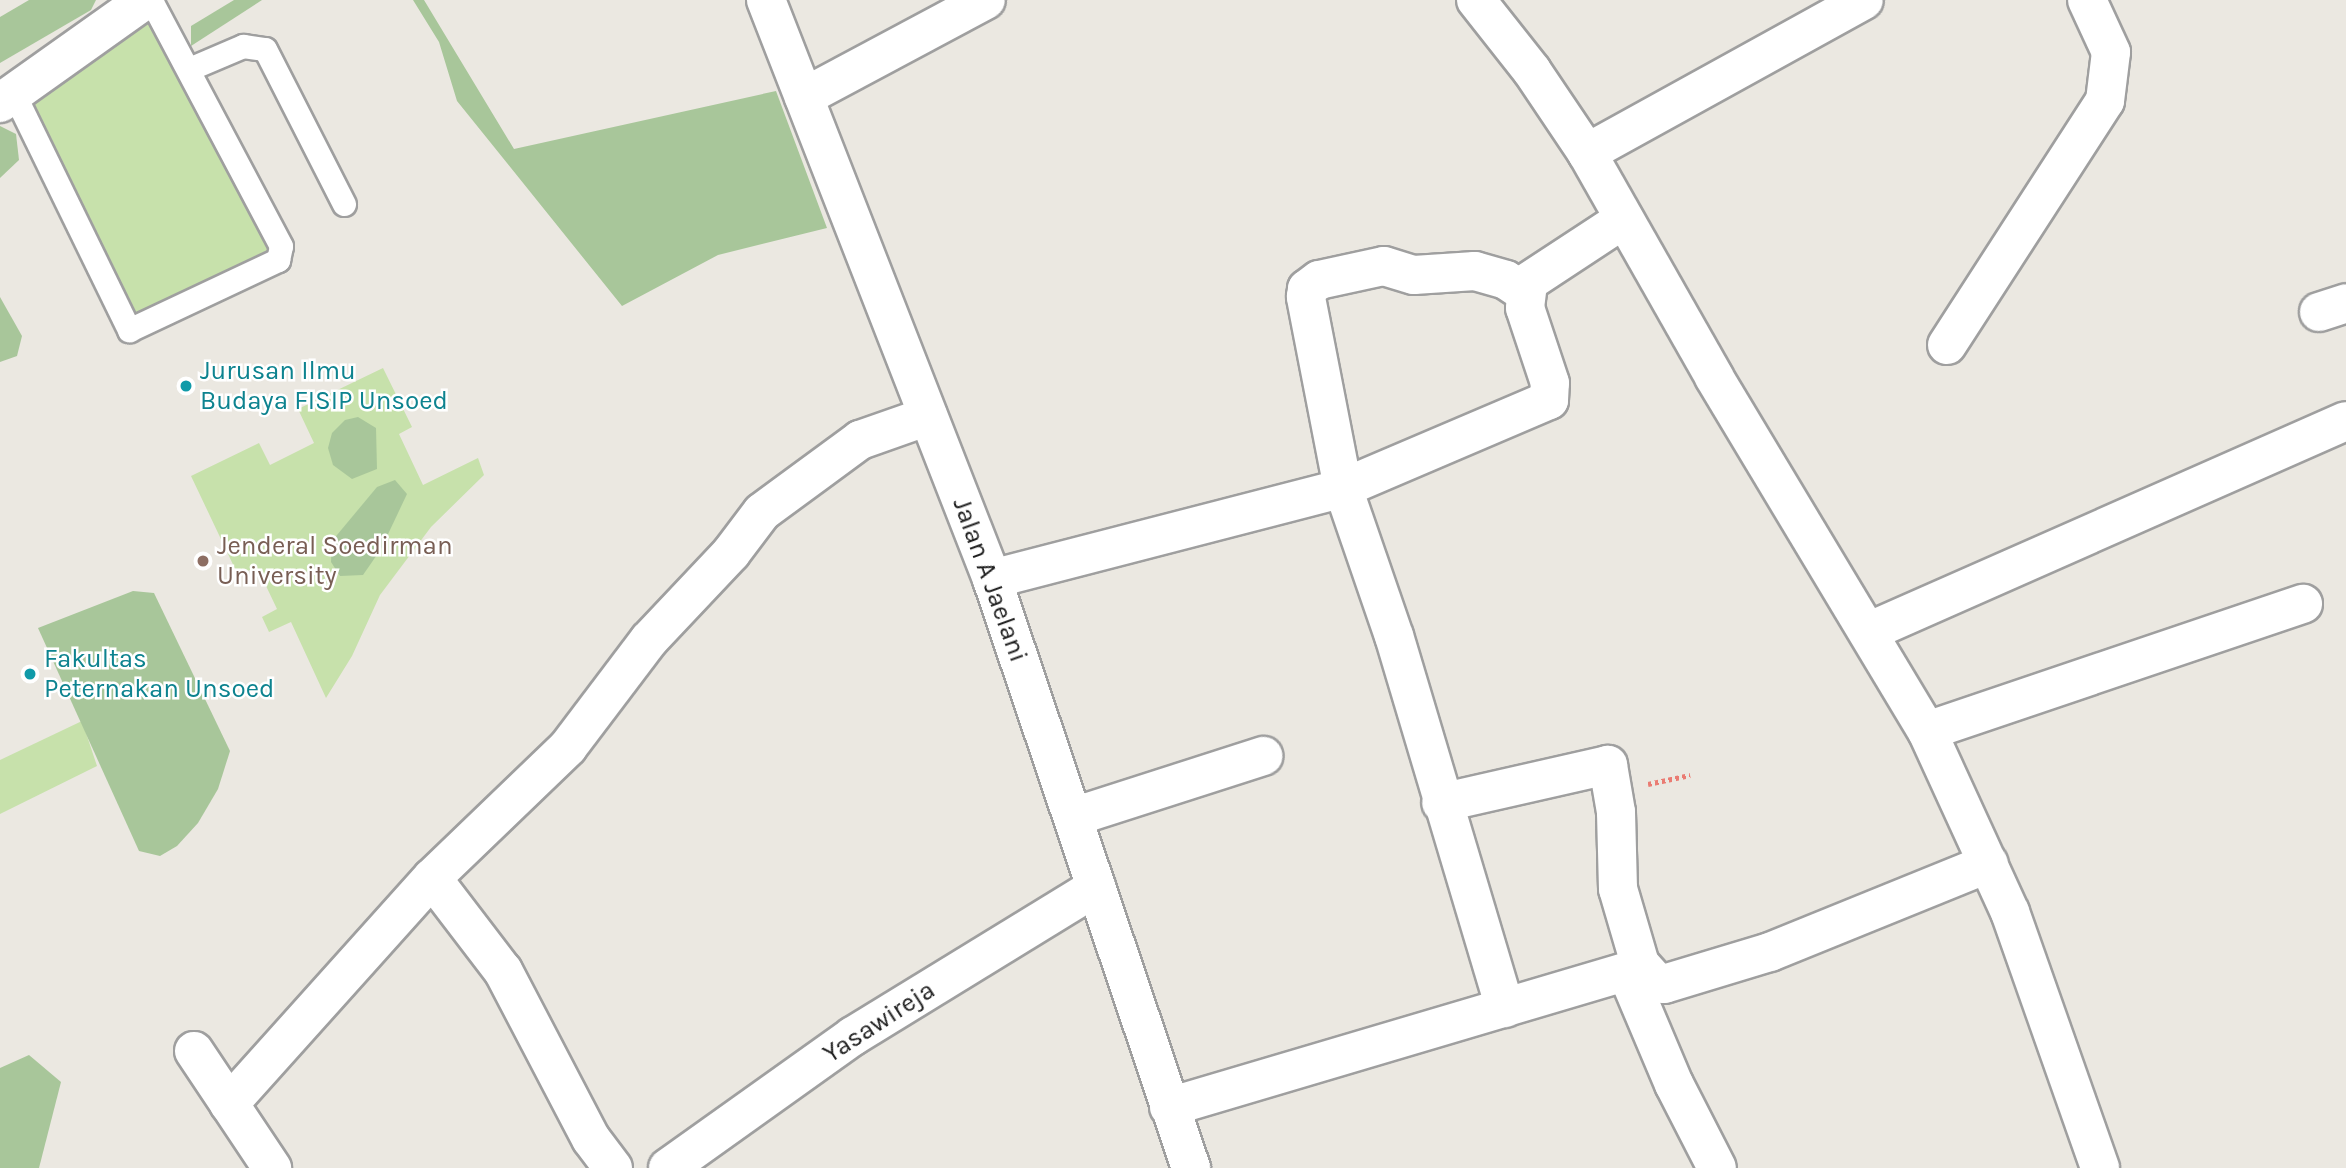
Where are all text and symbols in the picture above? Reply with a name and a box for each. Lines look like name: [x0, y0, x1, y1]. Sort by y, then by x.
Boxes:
place label: Jurusan Ilmu Budaya FISIP Unsoed: [200, 355, 448, 416]
marker: Jurusan Ilmu Budaya FISIP Unsoed: [178, 378, 194, 394]
street label: Jalan A Jaelani: [946, 494, 1034, 666]
place label: Jenderal Soedirman University: [217, 530, 453, 592]
marker: Jenderal Soedirman University: [195, 553, 211, 569]
place label: Fakultas Peternakan Unsoed: [44, 643, 274, 704]
marker: Fakultas Peternakan Unsoed: [22, 666, 38, 682]
street label: Yasawireja: [817, 974, 941, 1070]

